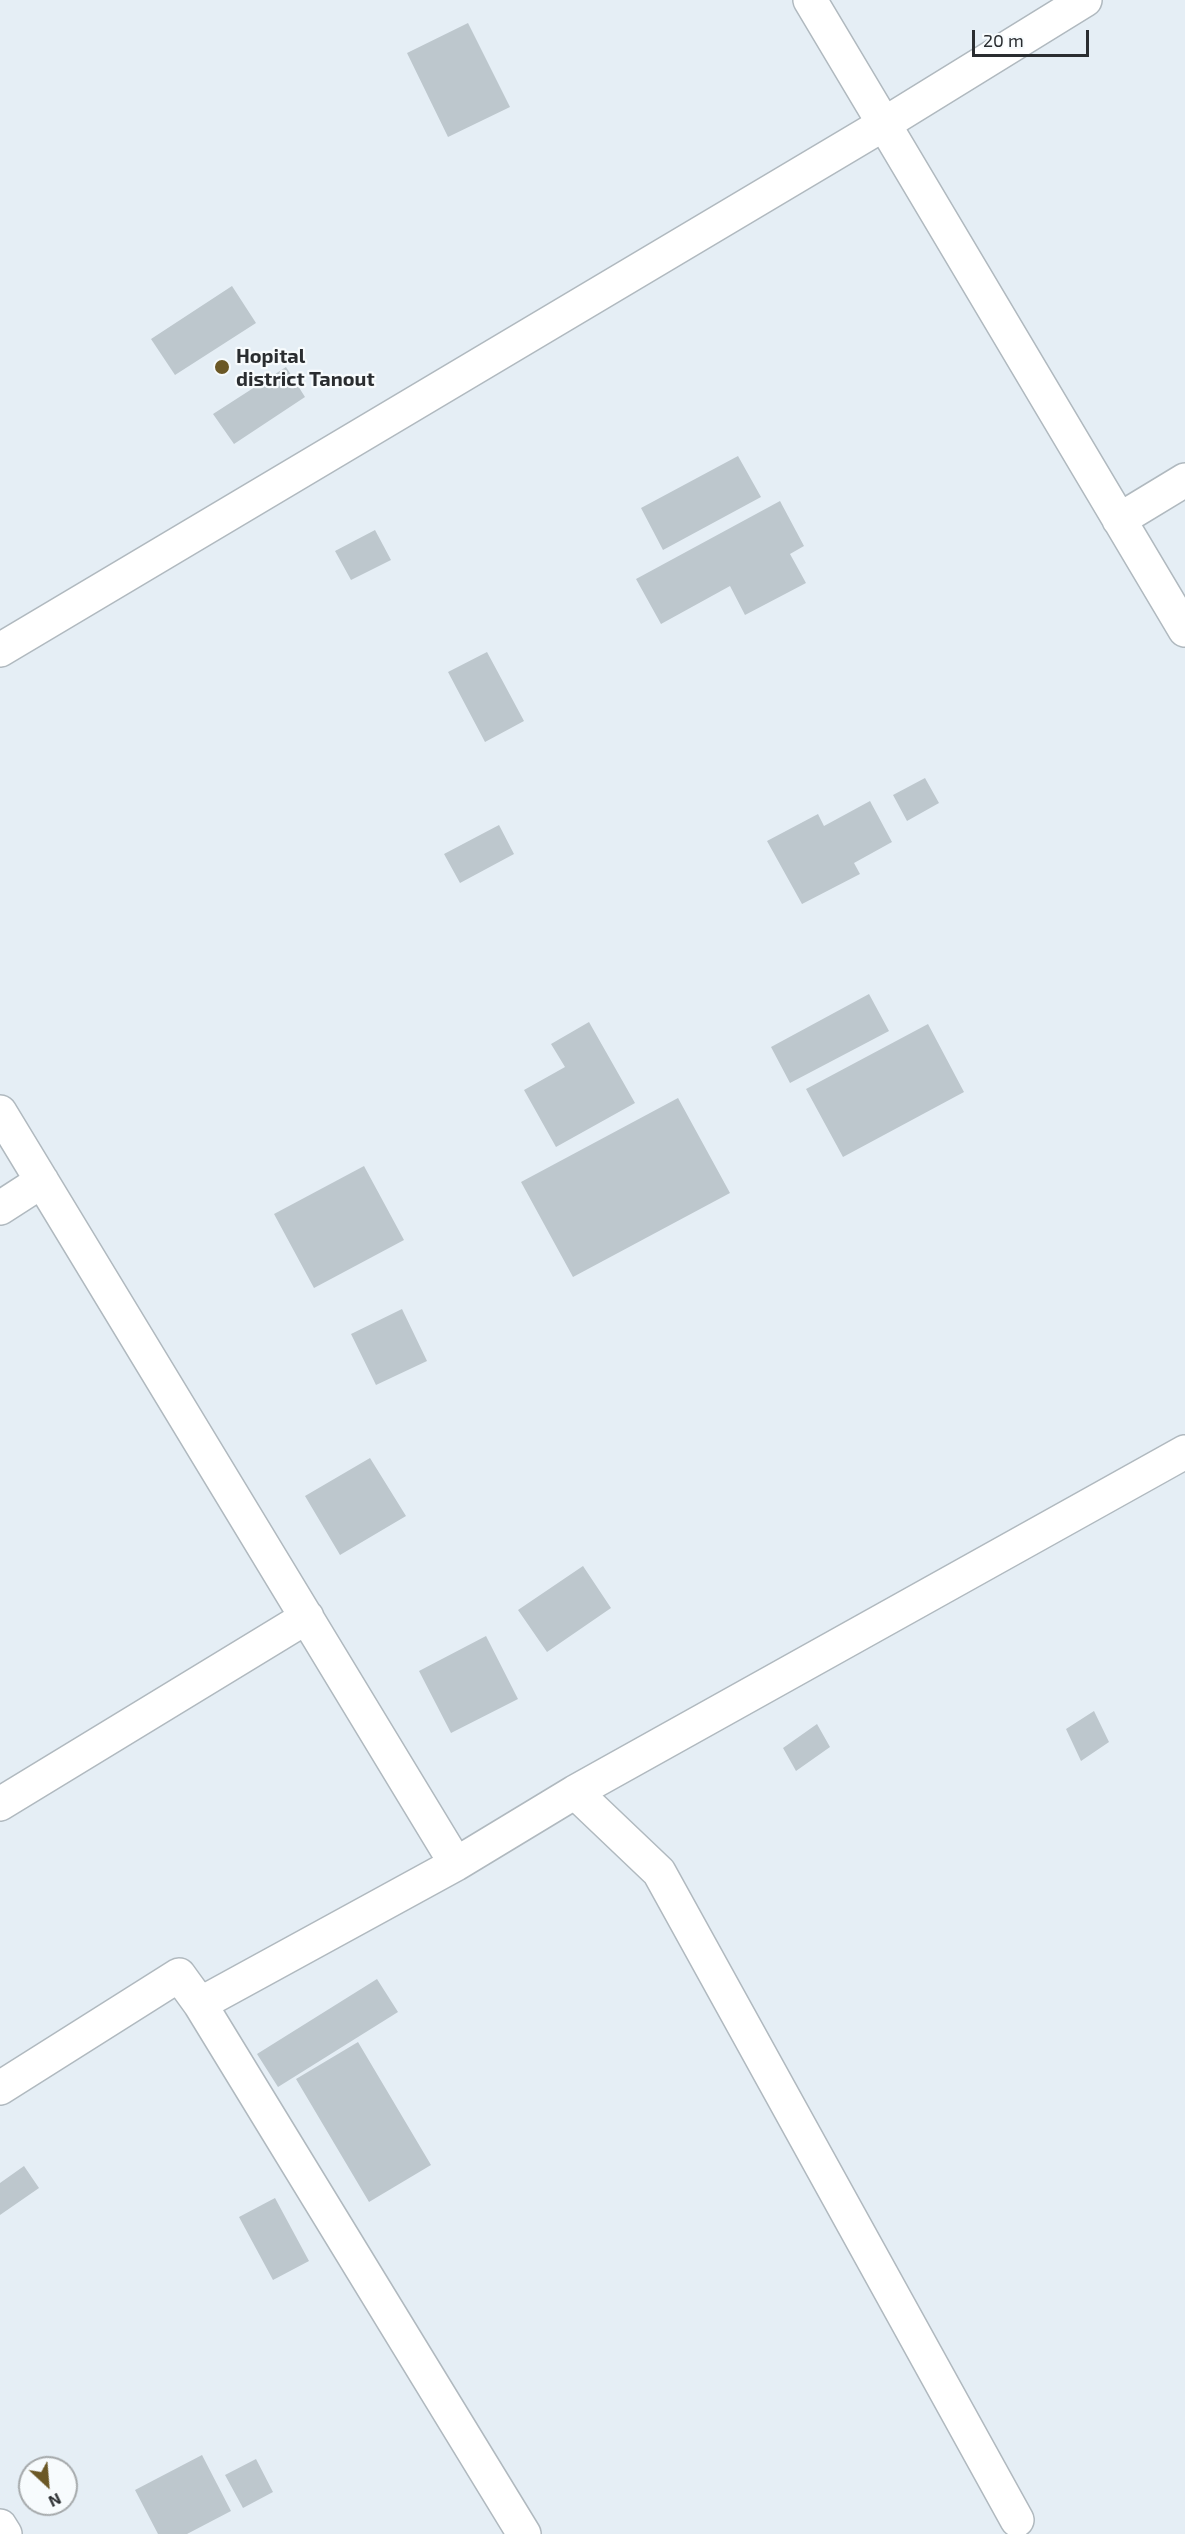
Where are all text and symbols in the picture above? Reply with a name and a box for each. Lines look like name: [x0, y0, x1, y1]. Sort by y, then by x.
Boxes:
scale bar: [975, 18, 1092, 56]
text: 20 m: [983, 29, 1024, 51]
place label: Hopital district Tanout: [236, 344, 375, 391]
marker: Hopital district Tanout: [213, 358, 231, 376]
north arrow: [18, 2456, 78, 2516]
text: N: [46, 2490, 65, 2512]

